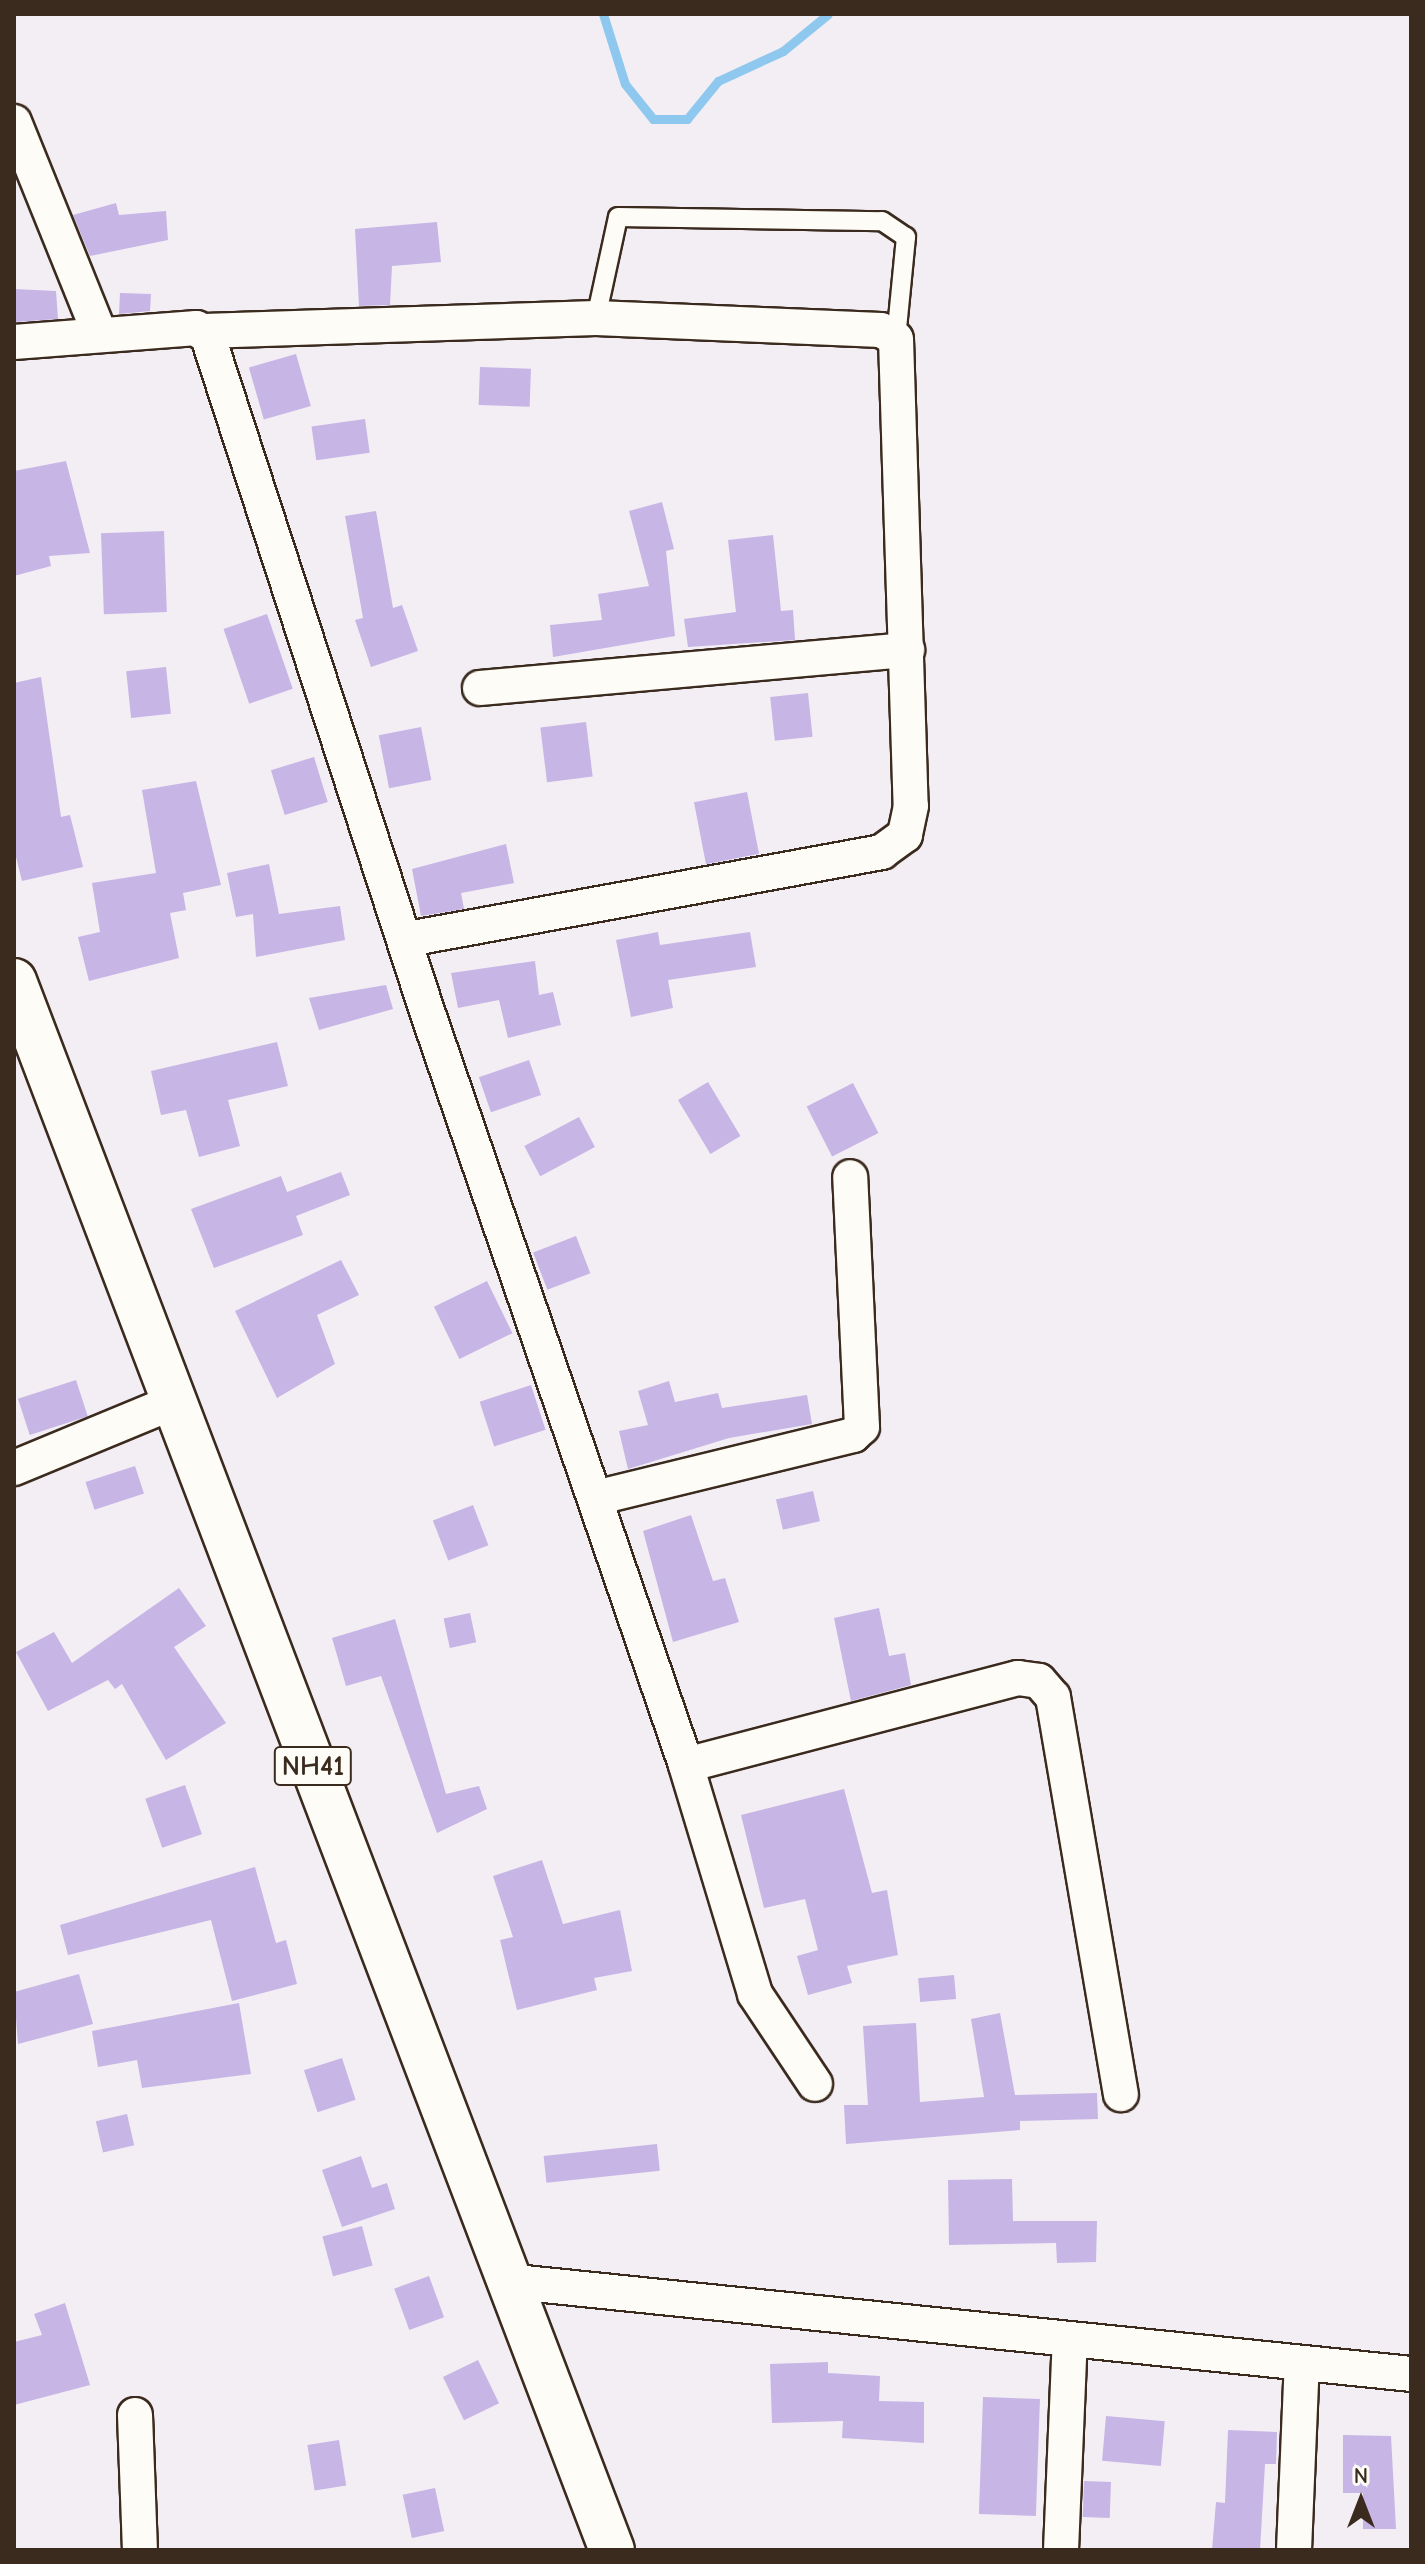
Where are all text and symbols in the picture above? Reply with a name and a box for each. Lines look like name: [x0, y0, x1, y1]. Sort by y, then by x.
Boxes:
road number: NH41: [273, 1742, 353, 1790]
north arrow: [1321, 2460, 1401, 2540]
text: N: [1354, 2463, 1368, 2489]

